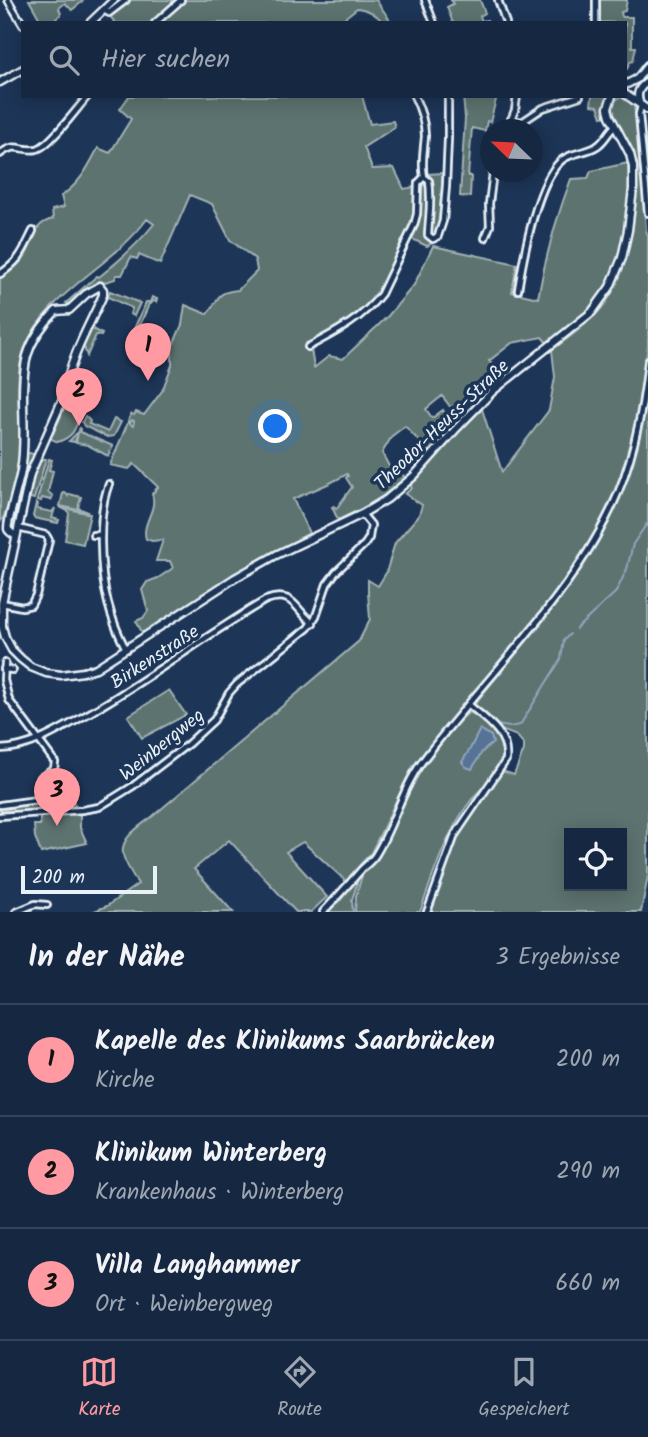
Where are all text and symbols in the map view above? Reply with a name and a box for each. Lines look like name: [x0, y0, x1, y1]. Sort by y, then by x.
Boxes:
search box: [21, 21, 627, 98]
text: Hier suchen: [101, 39, 230, 81]
icon: search: [45, 41, 83, 79]
north arrow: [480, 119, 543, 182]
pin: 1: [125, 323, 171, 381]
street label: Theodor-Heuss-Straße: [368, 352, 517, 498]
pin: 2: [56, 368, 102, 426]
your location: [258, 409, 292, 443]
street label: Birkenstraße: [105, 617, 206, 698]
street label: Weinbergweg: [113, 702, 211, 789]
pin: 3: [34, 768, 80, 826]
map controls: [564, 828, 627, 891]
button: locate: [564, 828, 627, 891]
scale bar: [21, 863, 158, 895]
text: 200 m: [32, 863, 85, 893]
text: In der Nähe: [28, 934, 185, 982]
text: 3 Ergebnisse: [496, 940, 620, 976]
text: Kapelle des Klinikums Saarbrücken: [95, 1021, 495, 1063]
text: 1: [48, 1042, 54, 1078]
text: 200 m: [556, 1042, 620, 1078]
text: Kirche: [95, 1063, 155, 1099]
text: Klinikum Winterberg: [95, 1133, 327, 1175]
text: 2: [44, 1154, 58, 1190]
text: 290 m: [556, 1154, 620, 1190]
text: Krankenhaus · Winterberg: [95, 1175, 344, 1211]
text: Villa Langhammer: [95, 1245, 300, 1287]
text: 3: [45, 1266, 57, 1302]
text: 660 m: [555, 1266, 620, 1302]
text: Ort · Weinbergweg: [95, 1287, 273, 1323]
tab: Karte: [78, 1353, 121, 1425]
tab: Route: [277, 1353, 322, 1425]
tab: Gespeichert: [478, 1353, 570, 1425]

